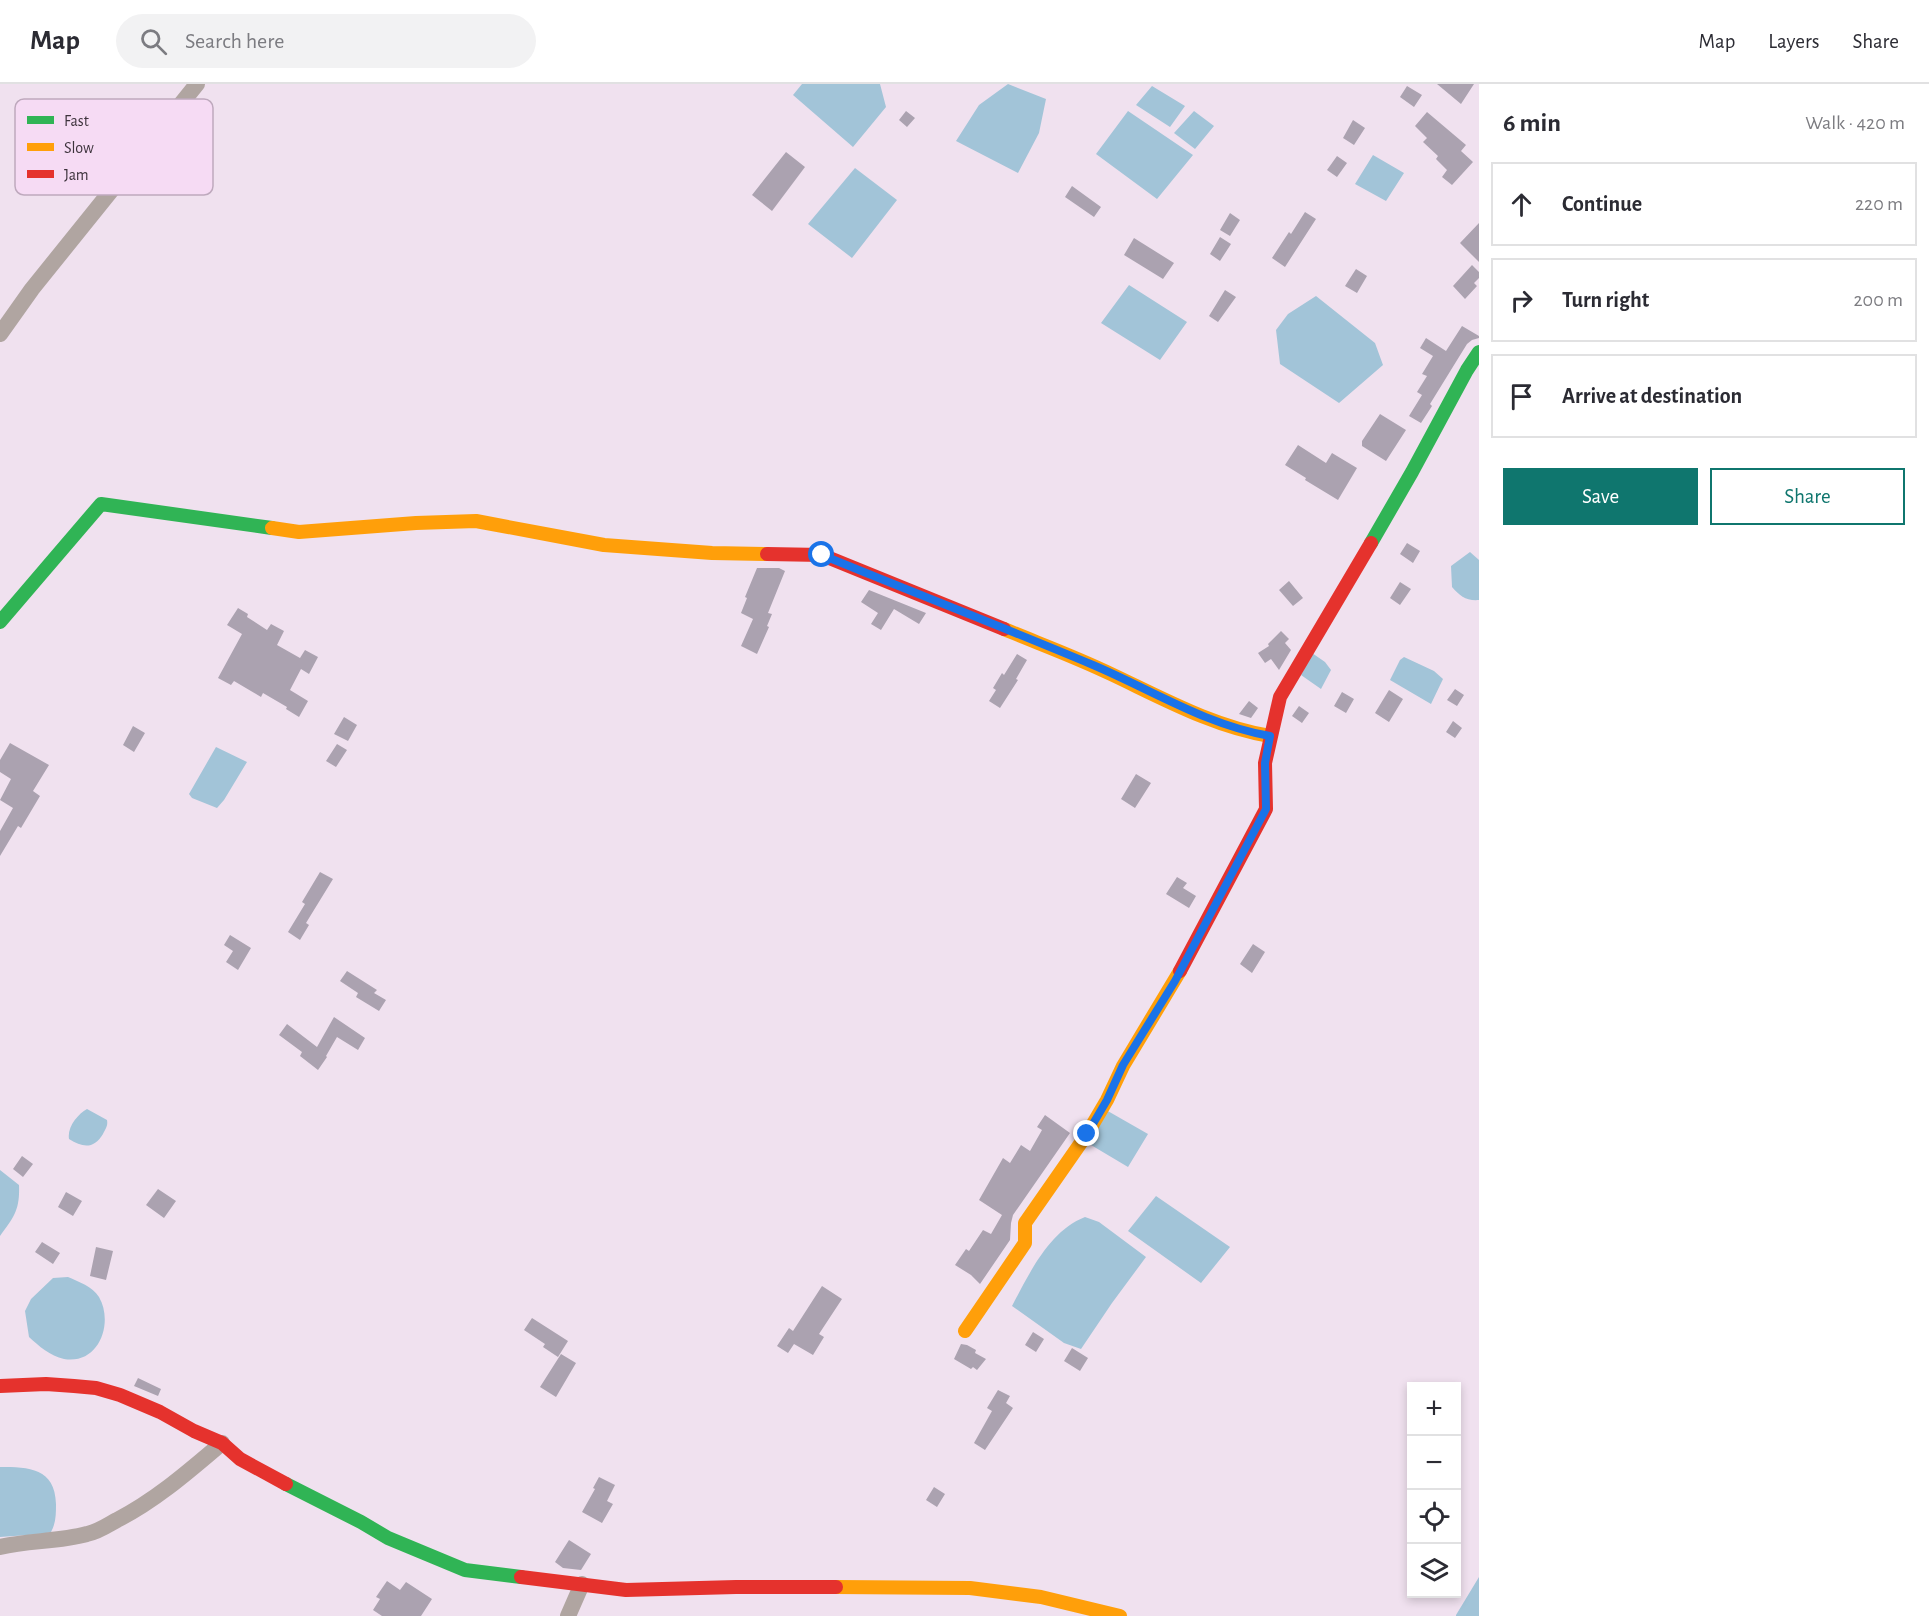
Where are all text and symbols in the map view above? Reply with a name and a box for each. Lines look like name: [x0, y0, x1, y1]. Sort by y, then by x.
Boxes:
search box: [116, 14, 536, 68]
icon: search: [137, 25, 170, 58]
text: Map: [30, 27, 80, 55]
text: Search here: [185, 30, 284, 52]
text: Map: [1699, 31, 1735, 52]
text: Layers: [1768, 31, 1819, 52]
text: Share: [1852, 31, 1899, 52]
legend: [15, 99, 213, 195]
text: 6 min: [1503, 110, 1561, 136]
text: Fast: [64, 113, 89, 129]
text: Walk · 420 m: [1805, 113, 1905, 133]
text: Slow: [64, 140, 94, 156]
text: Jam: [64, 167, 89, 183]
icon: ahead: [1505, 188, 1538, 221]
text: Continue: [1562, 193, 1642, 215]
text: 220 m: [1855, 194, 1903, 214]
icon: right: [1505, 284, 1538, 317]
text: Turn right: [1562, 289, 1649, 311]
text: 200 m: [1853, 290, 1903, 310]
icon: arrive: [1505, 380, 1538, 413]
text: Arrive at destination: [1562, 385, 1742, 407]
button: Save: [1503, 468, 1698, 525]
button: Share: [1710, 468, 1905, 525]
route start: [808, 541, 834, 567]
route end: [1073, 1120, 1099, 1146]
map controls: [1407, 1382, 1461, 1598]
button: +: [1407, 1382, 1461, 1436]
button: −: [1407, 1436, 1461, 1490]
button: locate: [1407, 1490, 1461, 1544]
button: layers: [1407, 1544, 1461, 1598]

